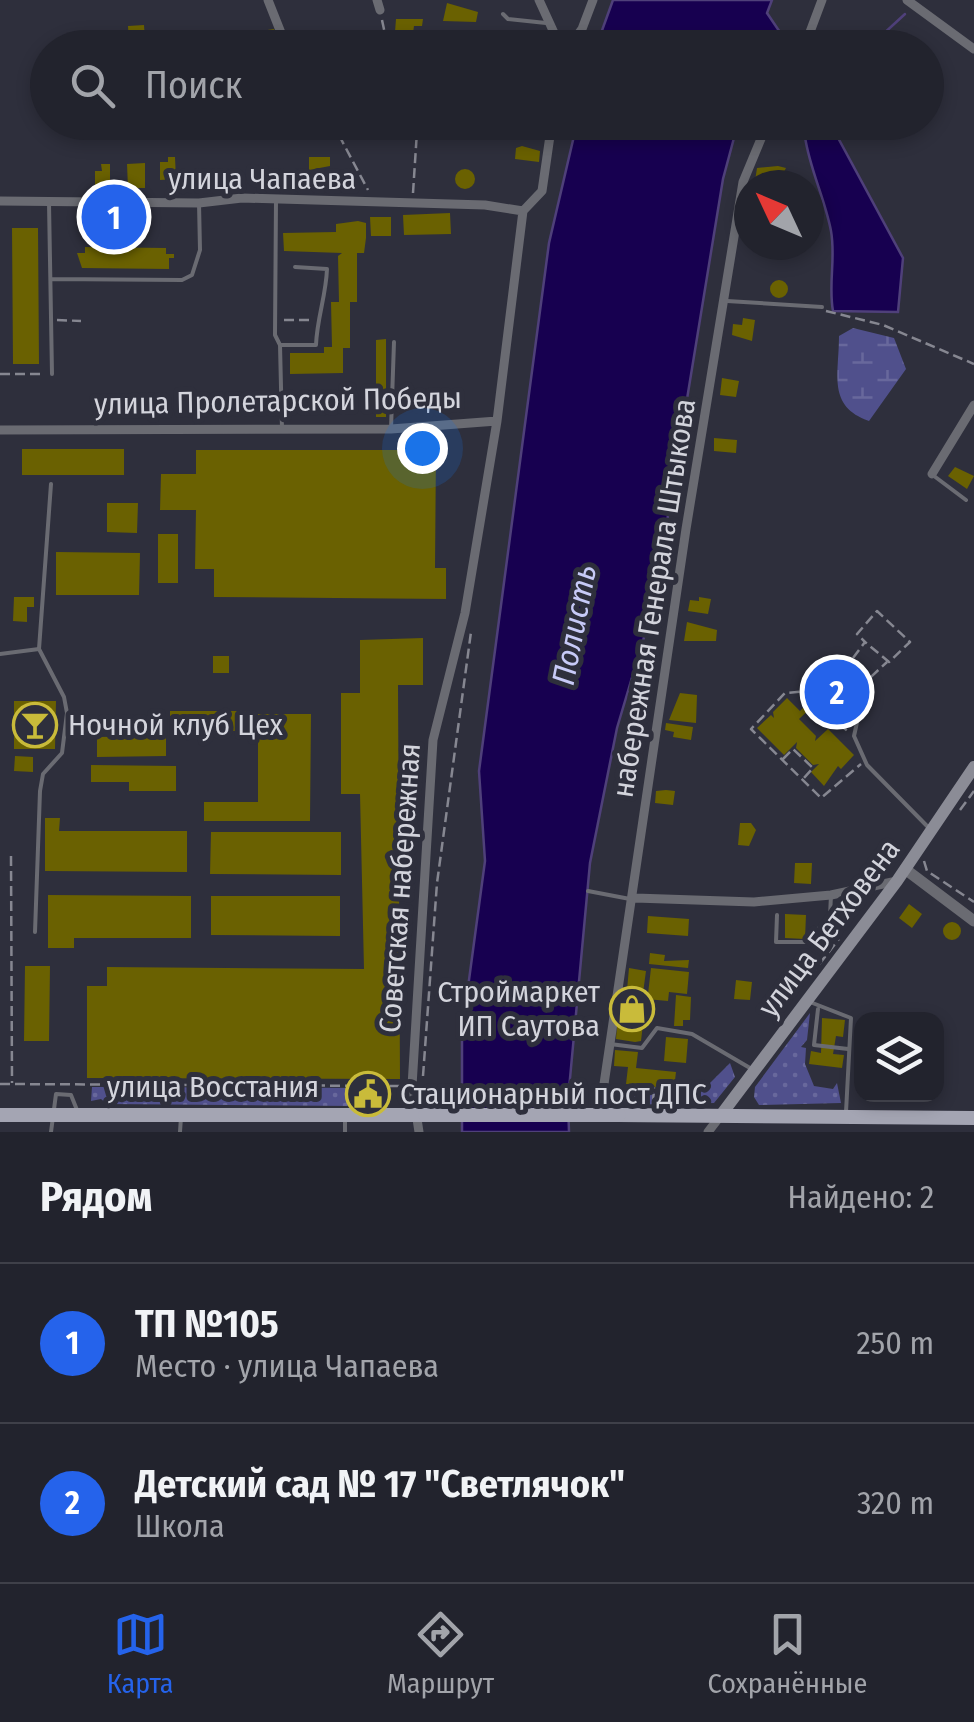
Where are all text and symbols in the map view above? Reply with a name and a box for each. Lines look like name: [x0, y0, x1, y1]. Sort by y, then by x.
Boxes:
search box: [30, 30, 944, 140]
icon: search: [65, 58, 120, 113]
text: Поиск: [145, 62, 242, 108]
street label: улица Чапаева: [168, 161, 356, 197]
north arrow: [734, 170, 824, 260]
pin: 1: [82, 180, 146, 254]
street label: улица Пролетарской Победы: [94, 380, 462, 422]
street label: набережная Генерала Штыкова: [605, 396, 703, 800]
your location: [397, 423, 448, 474]
water label: Полисть: [544, 562, 604, 688]
pin: 2: [804, 654, 870, 730]
bar icon: Ночной клуб Цех: [12, 702, 58, 748]
place label: Ночной клуб Цех: [68, 707, 284, 743]
street label: Советская набережная: [372, 742, 428, 1034]
street label: улица Бетховена: [750, 832, 908, 1024]
place label: Строймаркет ИП Саутова: [437, 974, 601, 1044]
shop icon: Строймаркет ИП Саутова: [609, 986, 655, 1032]
map controls: [854, 1012, 944, 1102]
button: layers: [854, 1012, 944, 1102]
street label: улица Восстания: [107, 1069, 319, 1105]
public building icon: Стационарный пост ДПС: [345, 1071, 391, 1117]
place label: Стационарный пост ДПС: [400, 1076, 707, 1112]
text: Рядом: [40, 1172, 152, 1222]
text: Найдено: 2: [788, 1178, 934, 1216]
text: ТП №105: [135, 1301, 279, 1347]
text: 1: [66, 1324, 79, 1362]
text: 250 m: [856, 1324, 934, 1362]
text: Место · улица Чапаева: [135, 1347, 439, 1385]
text: Детский сад № 17 "Светлячок": [135, 1461, 625, 1507]
text: 2: [65, 1484, 80, 1522]
text: 320 m: [857, 1484, 934, 1522]
text: Школа: [135, 1507, 225, 1545]
tab: Карта: [107, 1607, 174, 1700]
tab: Маршрут: [387, 1607, 494, 1700]
tab: Сохранённые: [707, 1607, 867, 1700]

